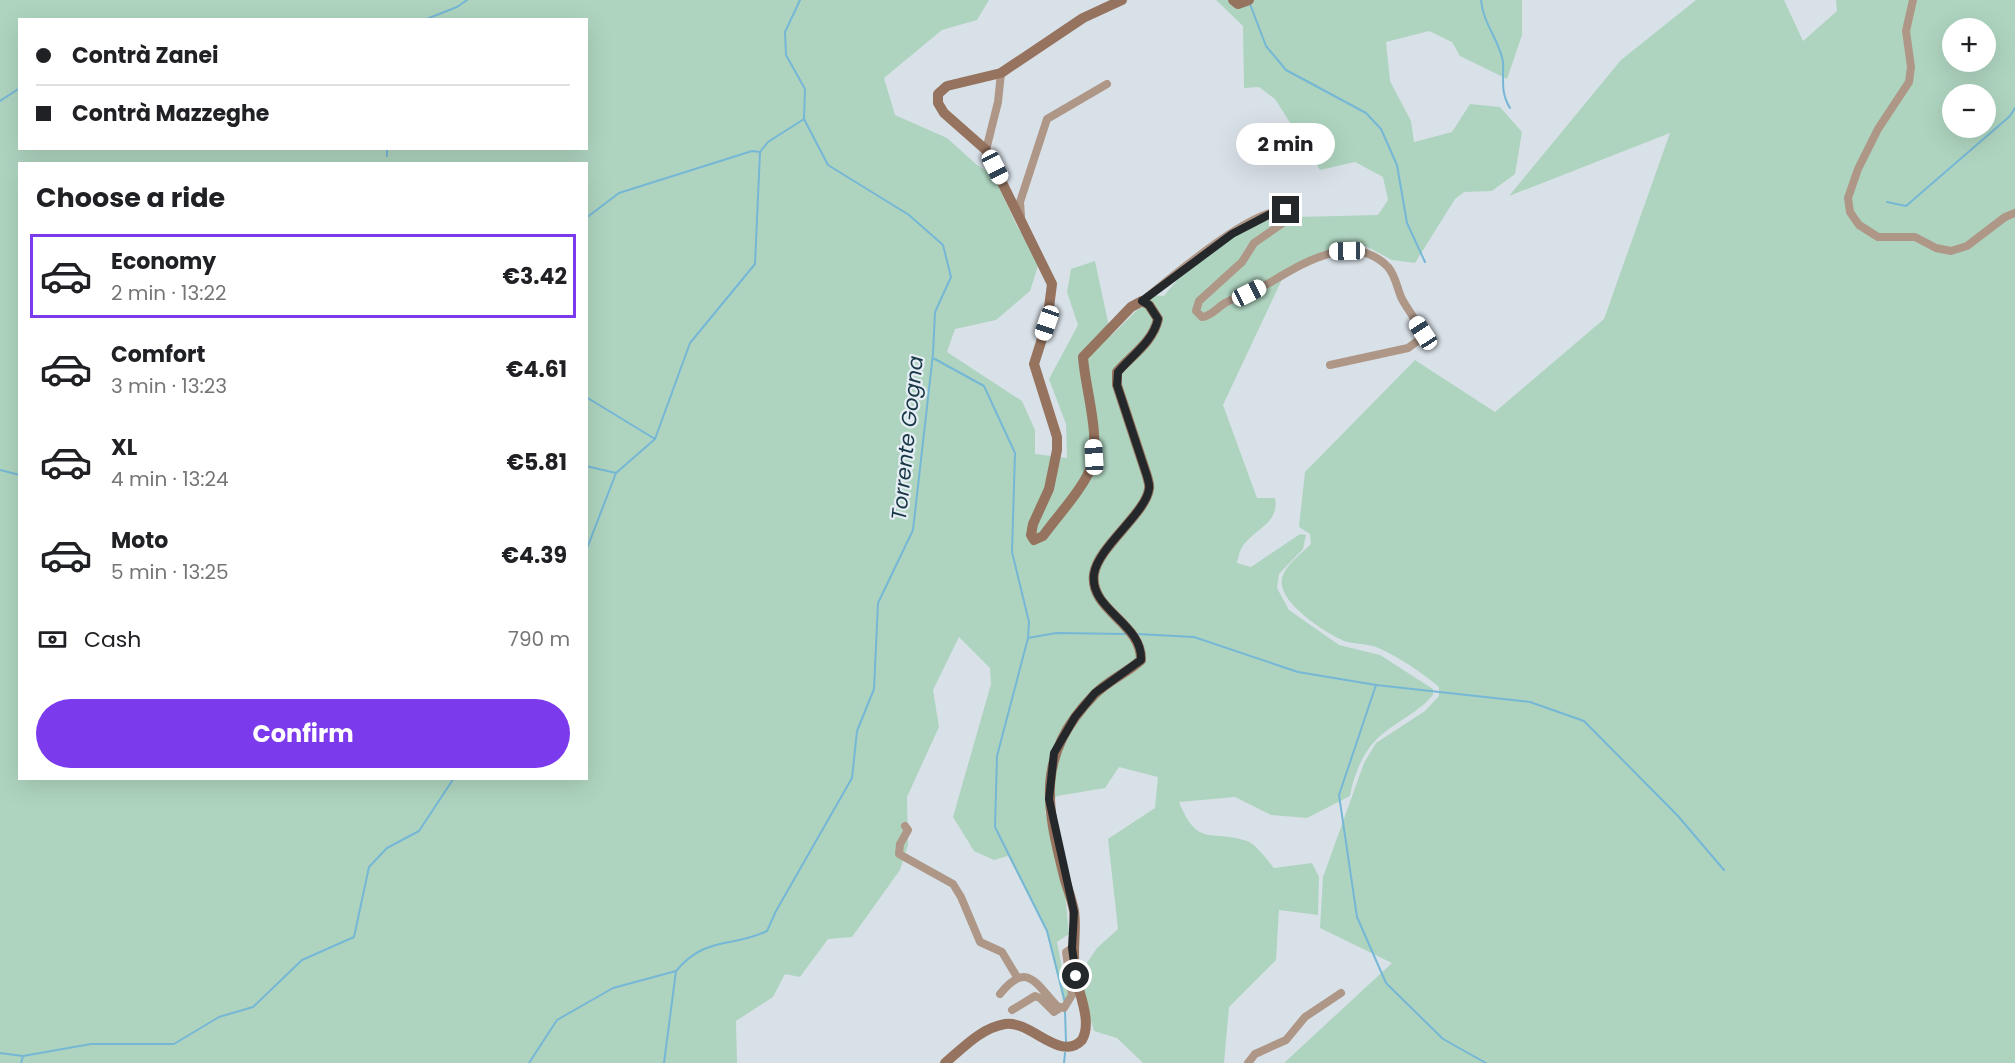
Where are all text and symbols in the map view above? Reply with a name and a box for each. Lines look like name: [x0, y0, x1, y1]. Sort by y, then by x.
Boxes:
map controls: [1942, 18, 1996, 138]
button: +: [1942, 18, 1996, 72]
text: Contrà Zanei: [72, 40, 218, 71]
button: −: [1942, 84, 1996, 138]
text: Contrà Mazzeghe: [72, 98, 269, 129]
callout: 2 min: [1236, 123, 1336, 165]
text: 2 min: [1257, 130, 1314, 158]
car: [979, 147, 1011, 187]
text: Choose a ride: [36, 179, 225, 216]
route end: [1272, 196, 1299, 223]
car: [1329, 242, 1365, 260]
text: Economy: [111, 246, 216, 277]
icon: car: [39, 249, 93, 303]
text: €3.42: [503, 261, 567, 292]
car: [1229, 277, 1269, 309]
text: 2 min · 13:22: [111, 279, 227, 307]
car: [1033, 303, 1061, 343]
car: [1406, 313, 1440, 353]
text: Comfort: [111, 339, 205, 370]
icon: car: [39, 342, 93, 396]
text: €4.61: [506, 354, 567, 385]
water label: Torrente Gogna: [884, 354, 930, 522]
text: 3 min · 13:23: [111, 372, 227, 400]
text: XL: [111, 432, 137, 463]
icon: car: [39, 435, 93, 489]
car: [1084, 439, 1104, 475]
text: €5.81: [506, 447, 567, 478]
text: 4 min · 13:24: [111, 465, 229, 493]
text: Moto: [111, 525, 168, 556]
icon: car: [39, 528, 93, 582]
text: €4.39: [502, 540, 567, 571]
text: 5 min · 13:25: [111, 558, 229, 586]
icon: cash: [36, 623, 69, 656]
text: Cash: [84, 624, 141, 655]
text: 790 m: [508, 625, 570, 653]
button: Confirm: [36, 699, 570, 768]
route start: [1062, 962, 1089, 989]

